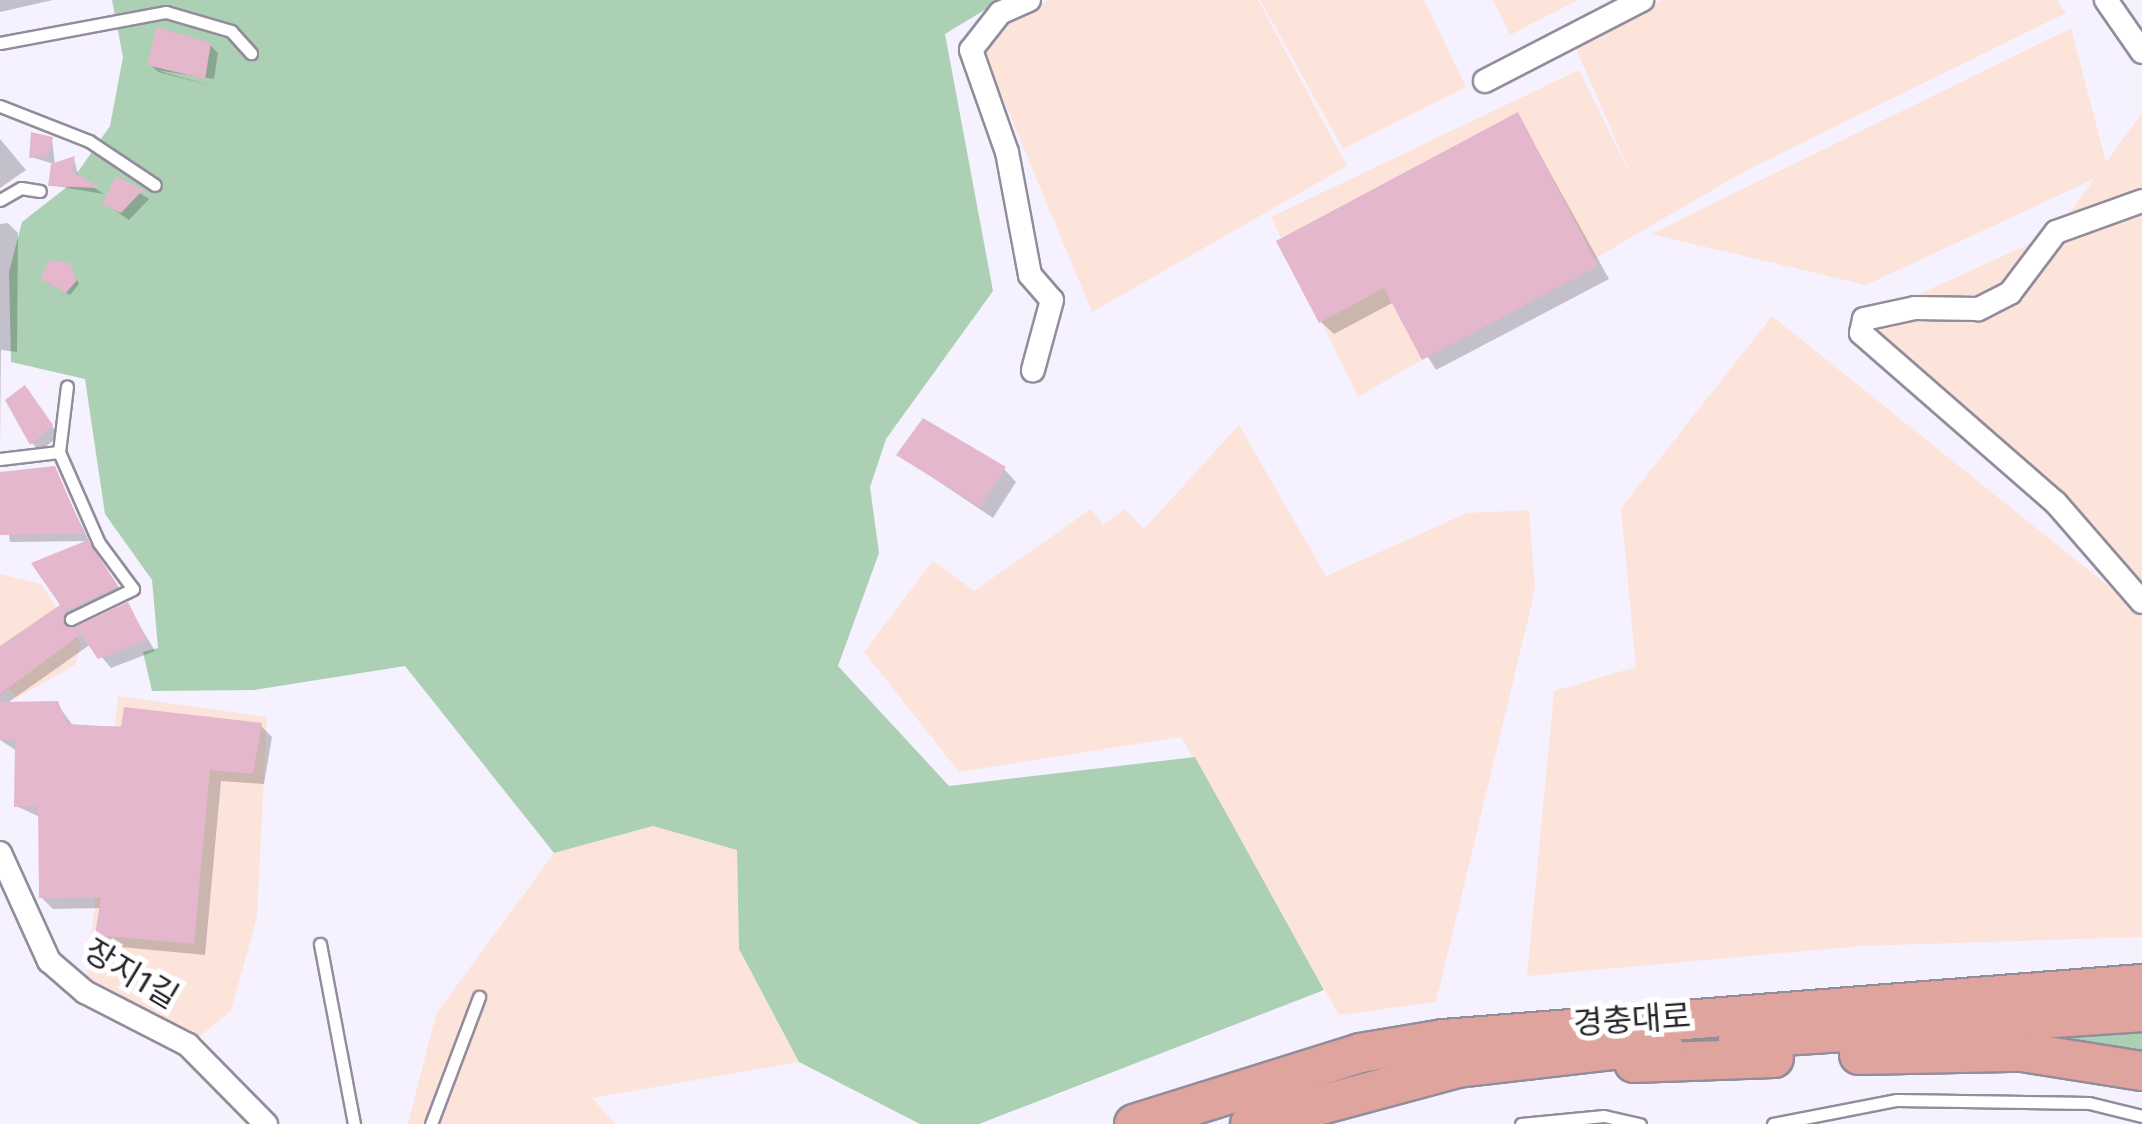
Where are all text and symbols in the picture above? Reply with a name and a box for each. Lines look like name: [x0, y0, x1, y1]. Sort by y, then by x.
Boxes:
street label: 장지1길: [77, 931, 185, 1017]
street label: 경충대로: [1572, 997, 1692, 1043]

